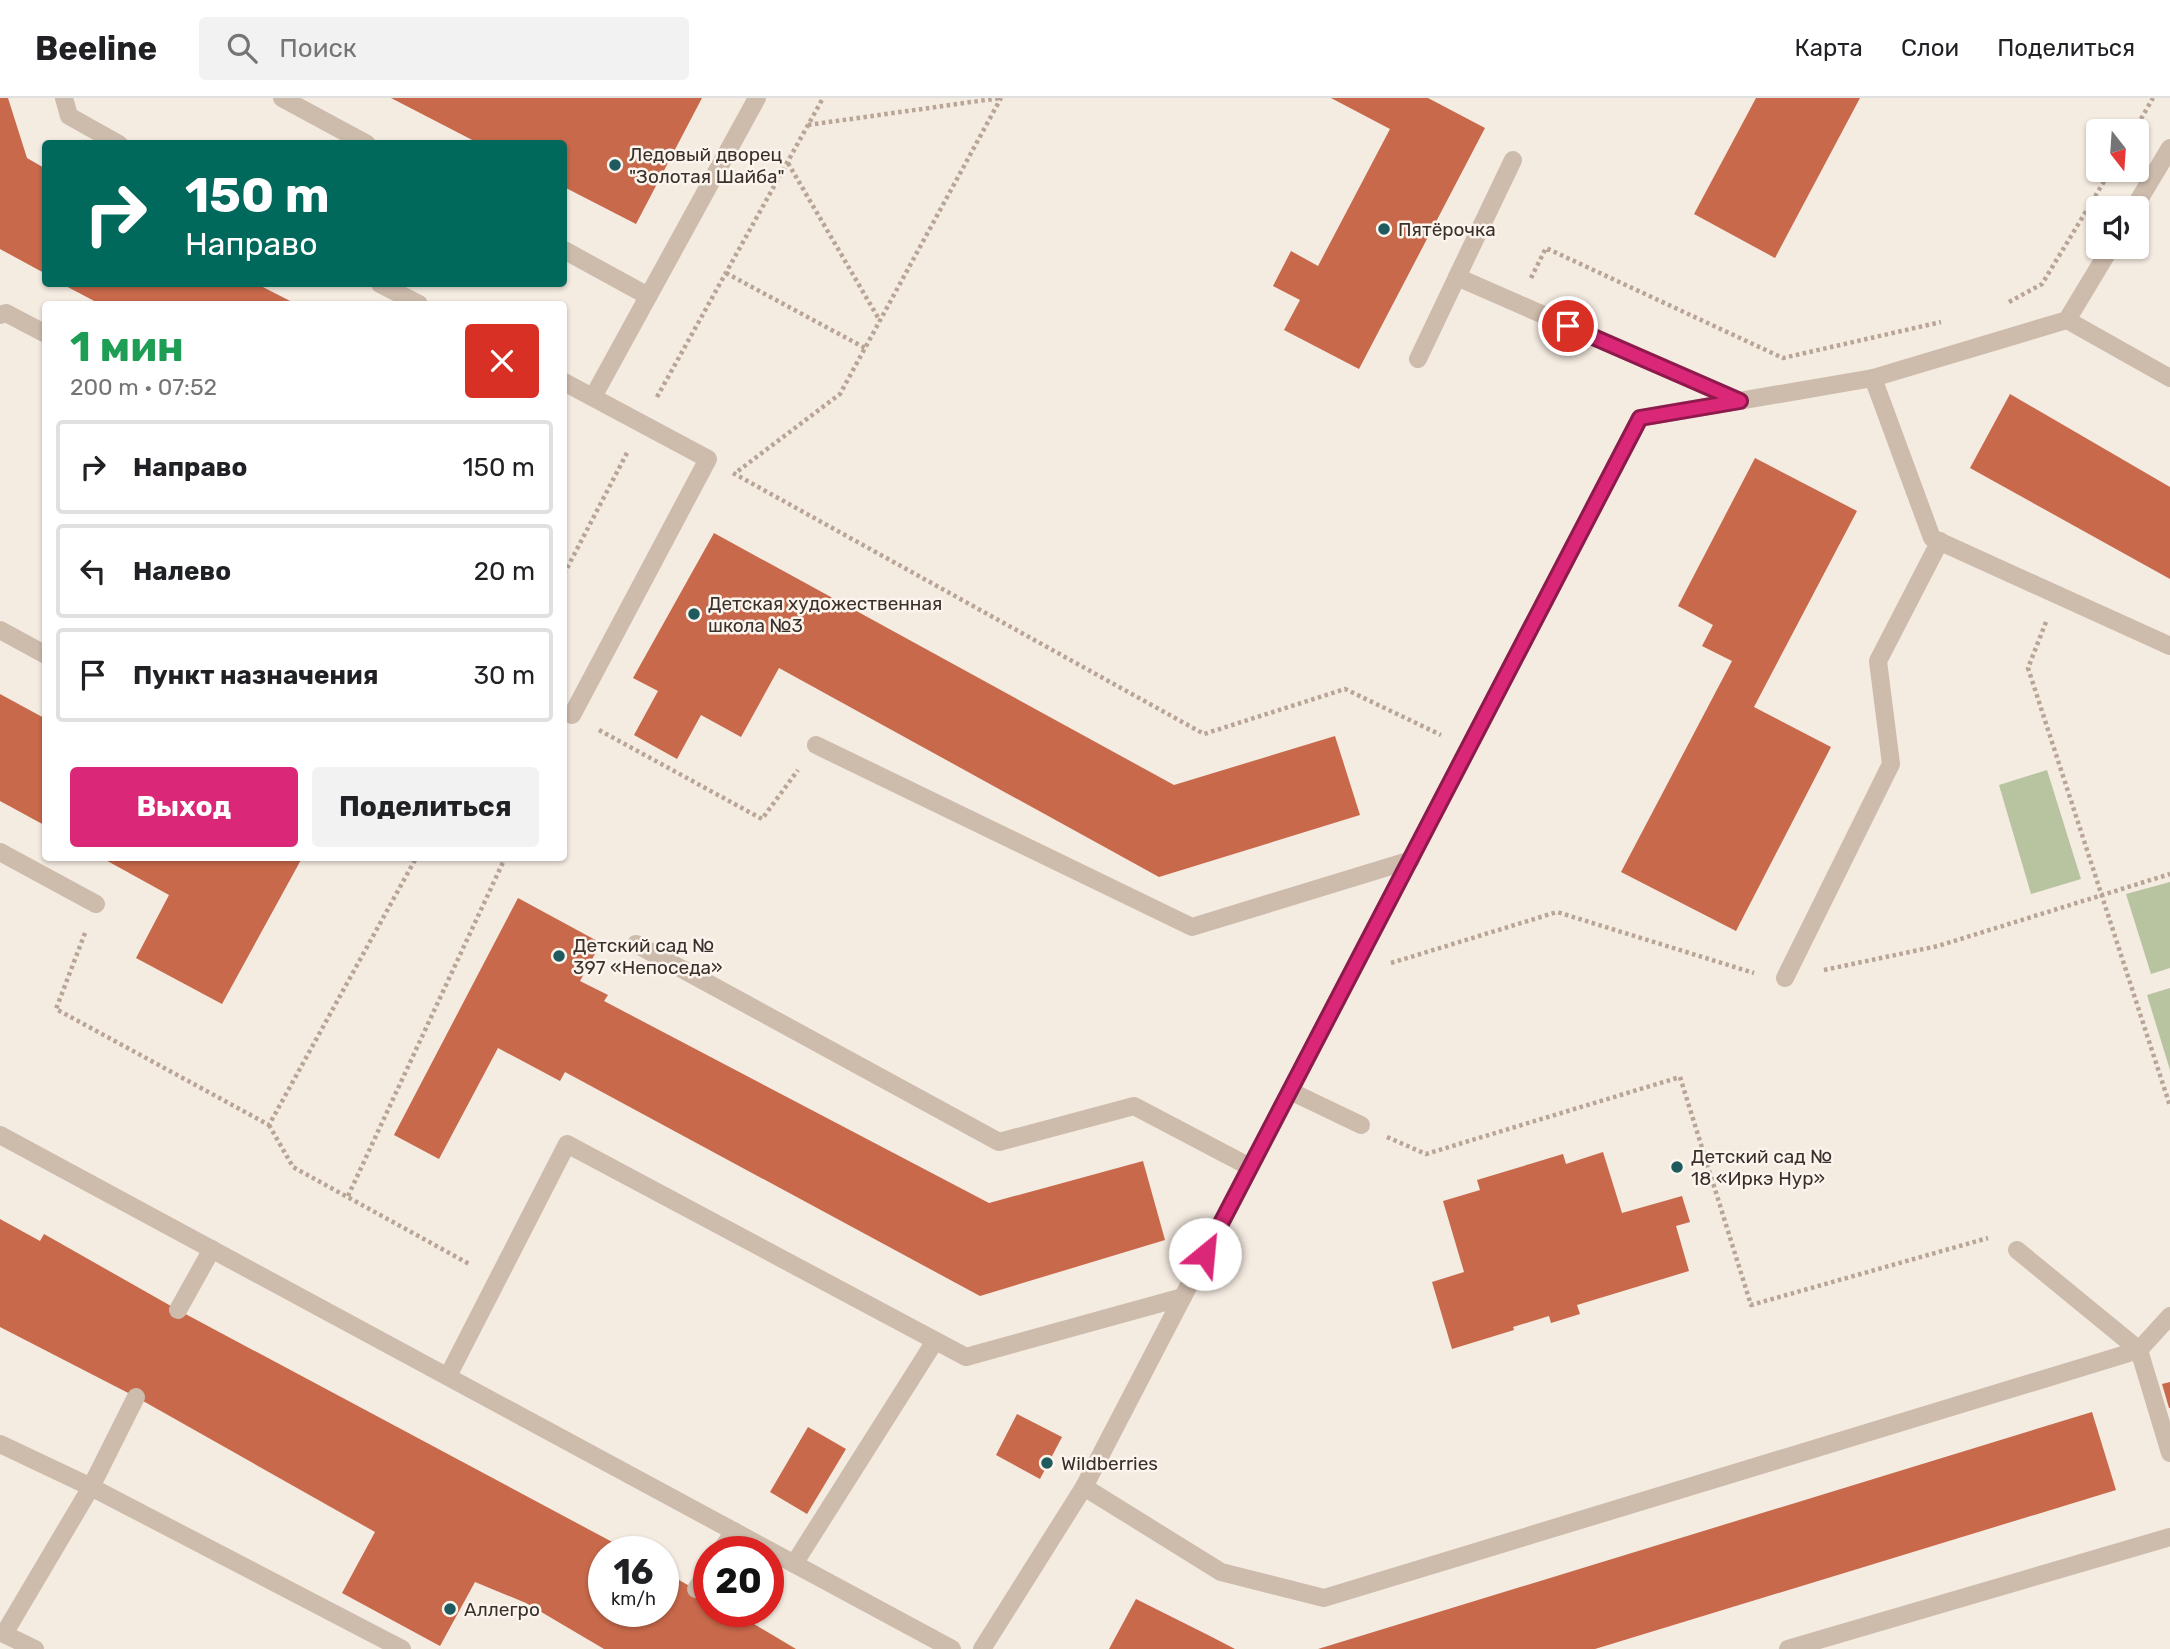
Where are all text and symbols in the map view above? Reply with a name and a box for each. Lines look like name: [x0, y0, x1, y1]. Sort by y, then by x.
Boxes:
search box: [199, 17, 689, 80]
text: Beeline: [35, 29, 157, 68]
icon: search: [223, 29, 261, 67]
text: Поиск: [279, 33, 357, 64]
text: Карта: [1794, 34, 1863, 62]
text: Слои: [1901, 34, 1959, 62]
text: Поделиться: [1997, 34, 2135, 62]
north arrow: [2086, 119, 2149, 182]
map controls: [2086, 119, 2149, 259]
place label: Ледовый дворец "Золотая Шайба": [629, 143, 785, 188]
marker: Ледовый дворец "Золотая Шайба": [607, 157, 623, 173]
text: 150 m: [185, 166, 330, 224]
icon: right: [70, 168, 161, 259]
button: sound: [2086, 196, 2149, 259]
place label: Пятёрочка: [1398, 218, 1496, 241]
marker: Пятёрочка: [1376, 221, 1392, 237]
text: Направо: [185, 225, 318, 263]
pin: [1538, 296, 1598, 356]
icon: arrive: [1549, 307, 1587, 345]
text: 1 мин: [70, 322, 184, 372]
button: close: [465, 324, 539, 398]
text: 200 m · 07:52: [70, 373, 217, 401]
icon: right: [74, 448, 112, 486]
text: Направо: [133, 452, 247, 483]
text: 150 m: [462, 452, 535, 483]
icon: left: [74, 552, 112, 590]
text: Налево: [133, 556, 231, 587]
text: 20 m: [474, 556, 535, 587]
place label: Детская художественная школа №3: [708, 592, 942, 637]
marker: Детская художественная школа №3: [686, 606, 702, 622]
icon: arrive: [74, 656, 112, 694]
text: Пункт назначения: [133, 660, 378, 691]
text: 30 m: [473, 660, 535, 691]
button: Выход: [70, 767, 298, 847]
button: Поделиться: [312, 767, 539, 847]
place label: Детский сад № 397 «Непоседа»: [573, 934, 723, 979]
marker: Детский сад № 397 «Непоседа»: [551, 948, 567, 964]
place label: Детский сад № 18 «Иркэ Нур»: [1691, 1145, 1832, 1190]
marker: Детский сад № 18 «Иркэ Нур»: [1669, 1159, 1685, 1175]
position arrow: [1168, 1217, 1242, 1291]
place label: Wildberries: [1061, 1452, 1158, 1475]
marker: Wildberries: [1039, 1455, 1055, 1471]
speed limit sign: 20: [693, 1536, 784, 1627]
text: 16: [613, 1551, 654, 1593]
text: km/h: [611, 1588, 656, 1610]
place label: Аллегро: [464, 1598, 540, 1621]
marker: Аллегро: [442, 1601, 458, 1617]

